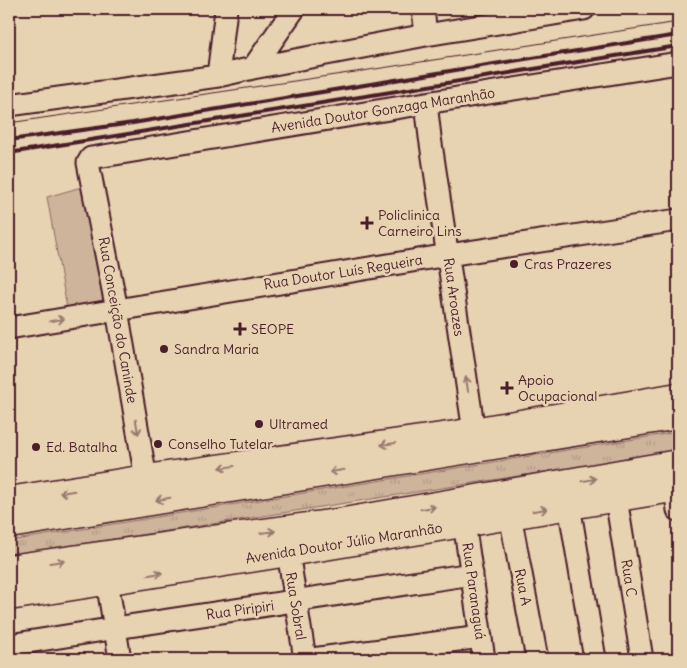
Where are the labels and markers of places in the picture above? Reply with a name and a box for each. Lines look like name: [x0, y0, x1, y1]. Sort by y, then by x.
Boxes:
place label: Policlinica Carneiro Lins: [378, 206, 462, 240]
marker: Policlinica Carneiro Lins: [360, 216, 374, 230]
place label: Cras Prazeres: [524, 255, 612, 273]
marker: Cras Prazeres: [508, 258, 520, 270]
place label: SEOPE: [251, 320, 294, 338]
marker: SEOPE: [233, 322, 247, 336]
place label: Sandra Maria: [174, 340, 259, 358]
marker: Sandra Maria: [158, 343, 170, 355]
place label: Apoio Ocupacional: [518, 371, 597, 405]
marker: Apoio Ocupacional: [500, 381, 514, 395]
place label: Ultramed: [269, 415, 328, 433]
marker: Ultramed: [253, 418, 265, 430]
place label: Conselho Tutelar: [168, 435, 273, 453]
place label: Ed. Batalha: [46, 438, 118, 456]
marker: Conselho Tutelar: [152, 438, 164, 450]
marker: Ed. Batalha: [30, 441, 42, 453]

